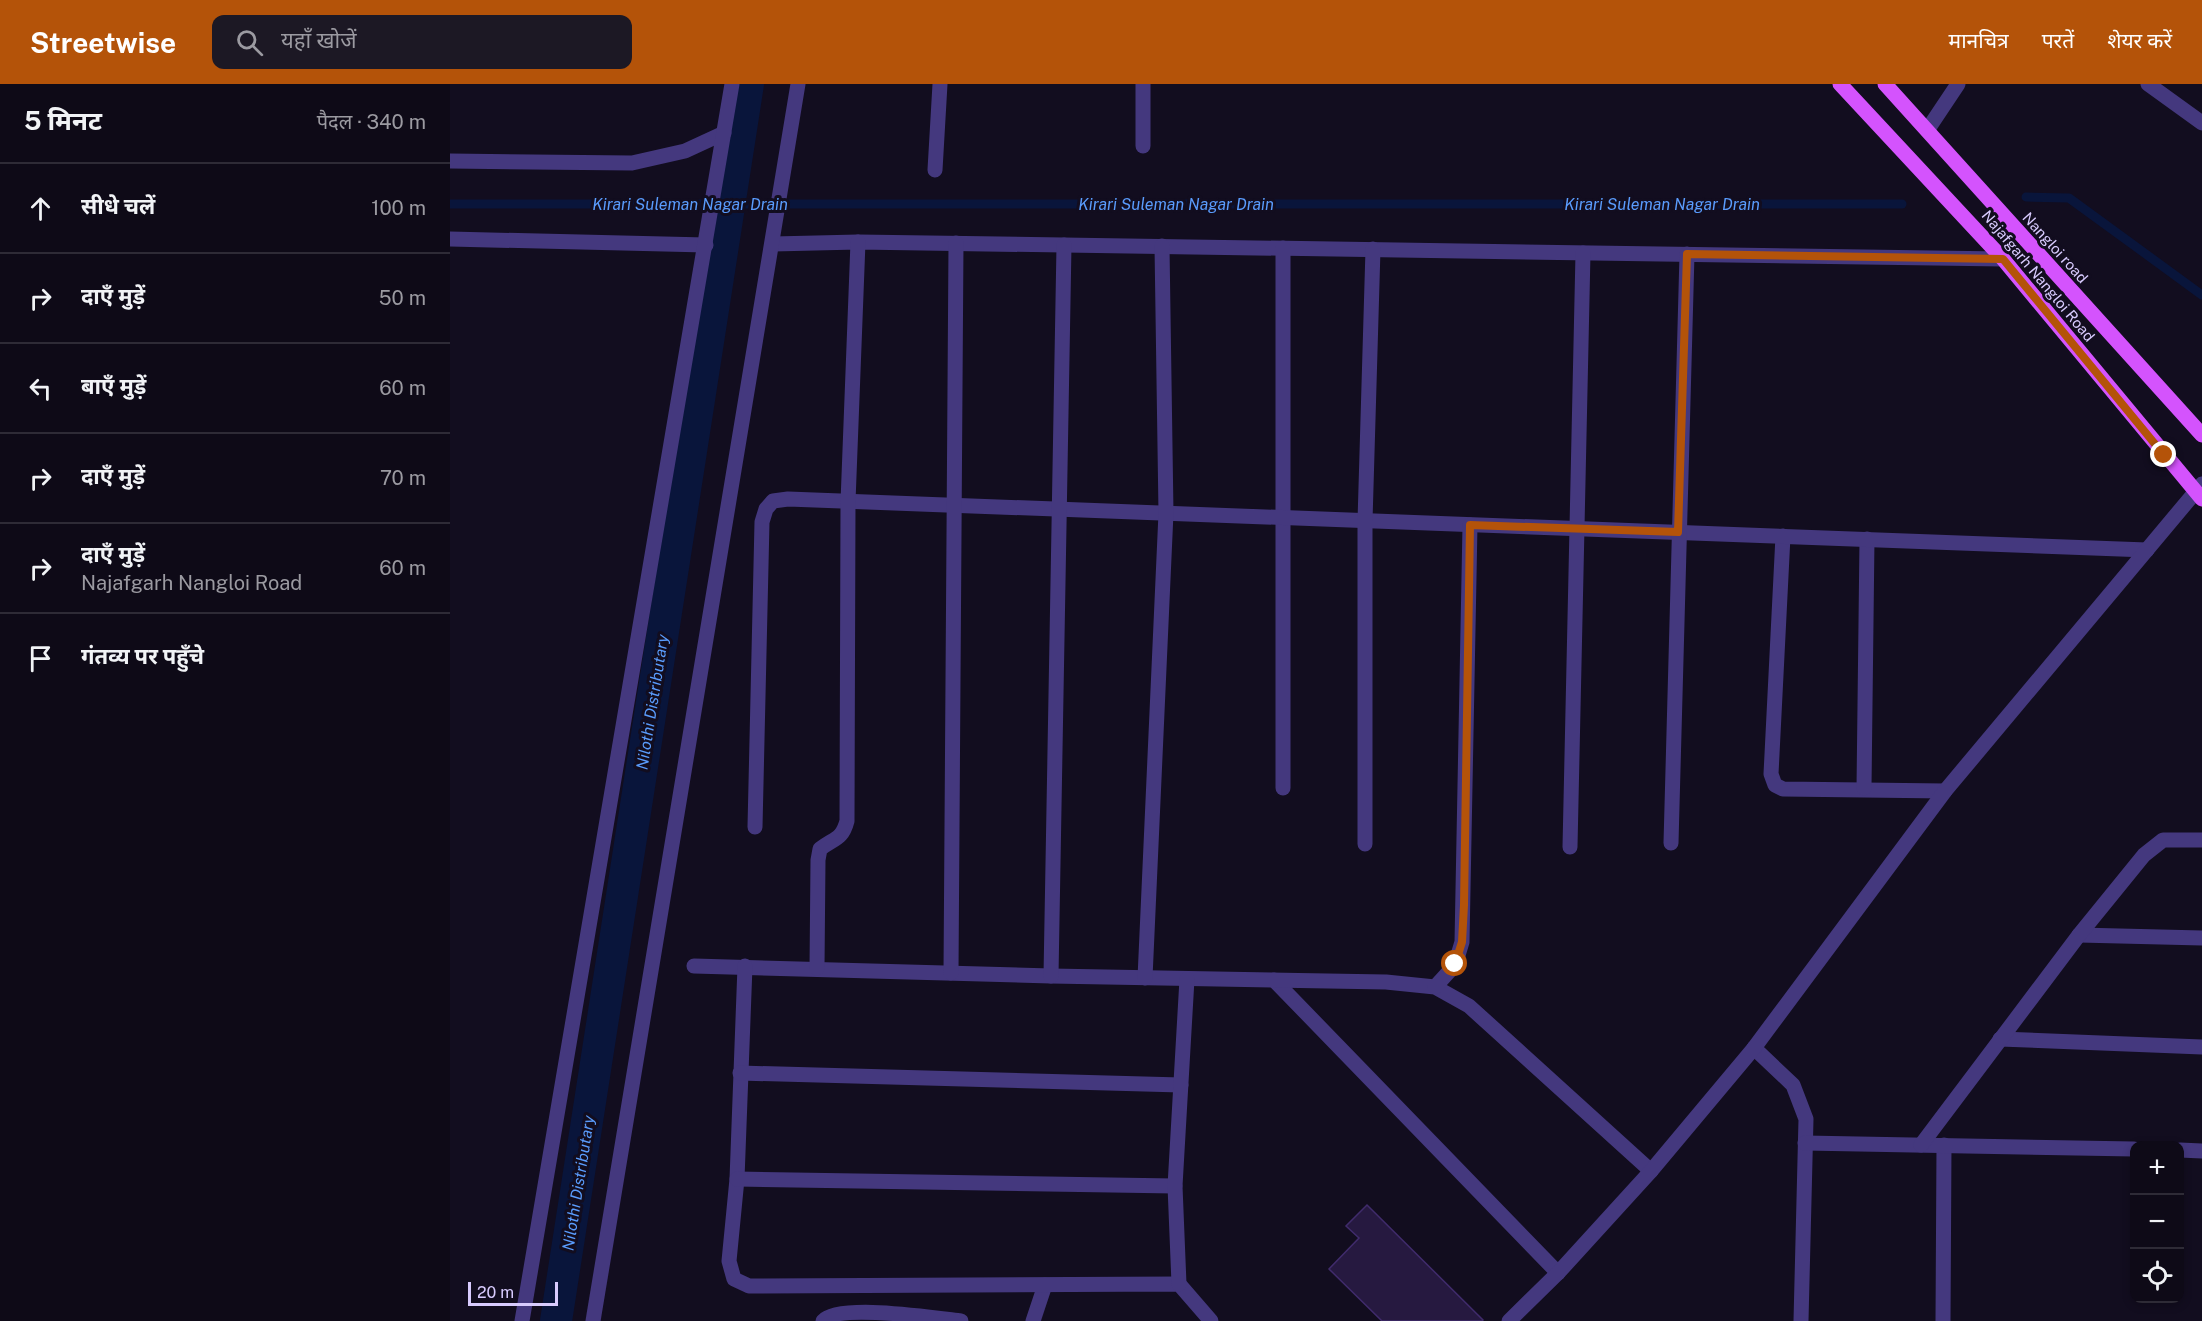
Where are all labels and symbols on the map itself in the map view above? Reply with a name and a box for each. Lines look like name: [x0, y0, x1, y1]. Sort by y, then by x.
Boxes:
water label: Kirari Suleman Nagar Drain: [592, 195, 788, 214]
water label: Kirari Suleman Nagar Drain: [1078, 195, 1274, 214]
water label: Kirari Suleman Nagar Drain: [1564, 195, 1760, 214]
street label: Najafgarh Nangloi Road: [1979, 207, 2098, 345]
street label: Nangloi road: [2019, 209, 2091, 286]
route end: [2150, 441, 2176, 467]
water label: Nilothi Distributary: [632, 632, 673, 771]
route start: [1441, 950, 1467, 976]
water label: Nilothi Distributary: [558, 1113, 599, 1252]
scale bar: [468, 1279, 558, 1306]

